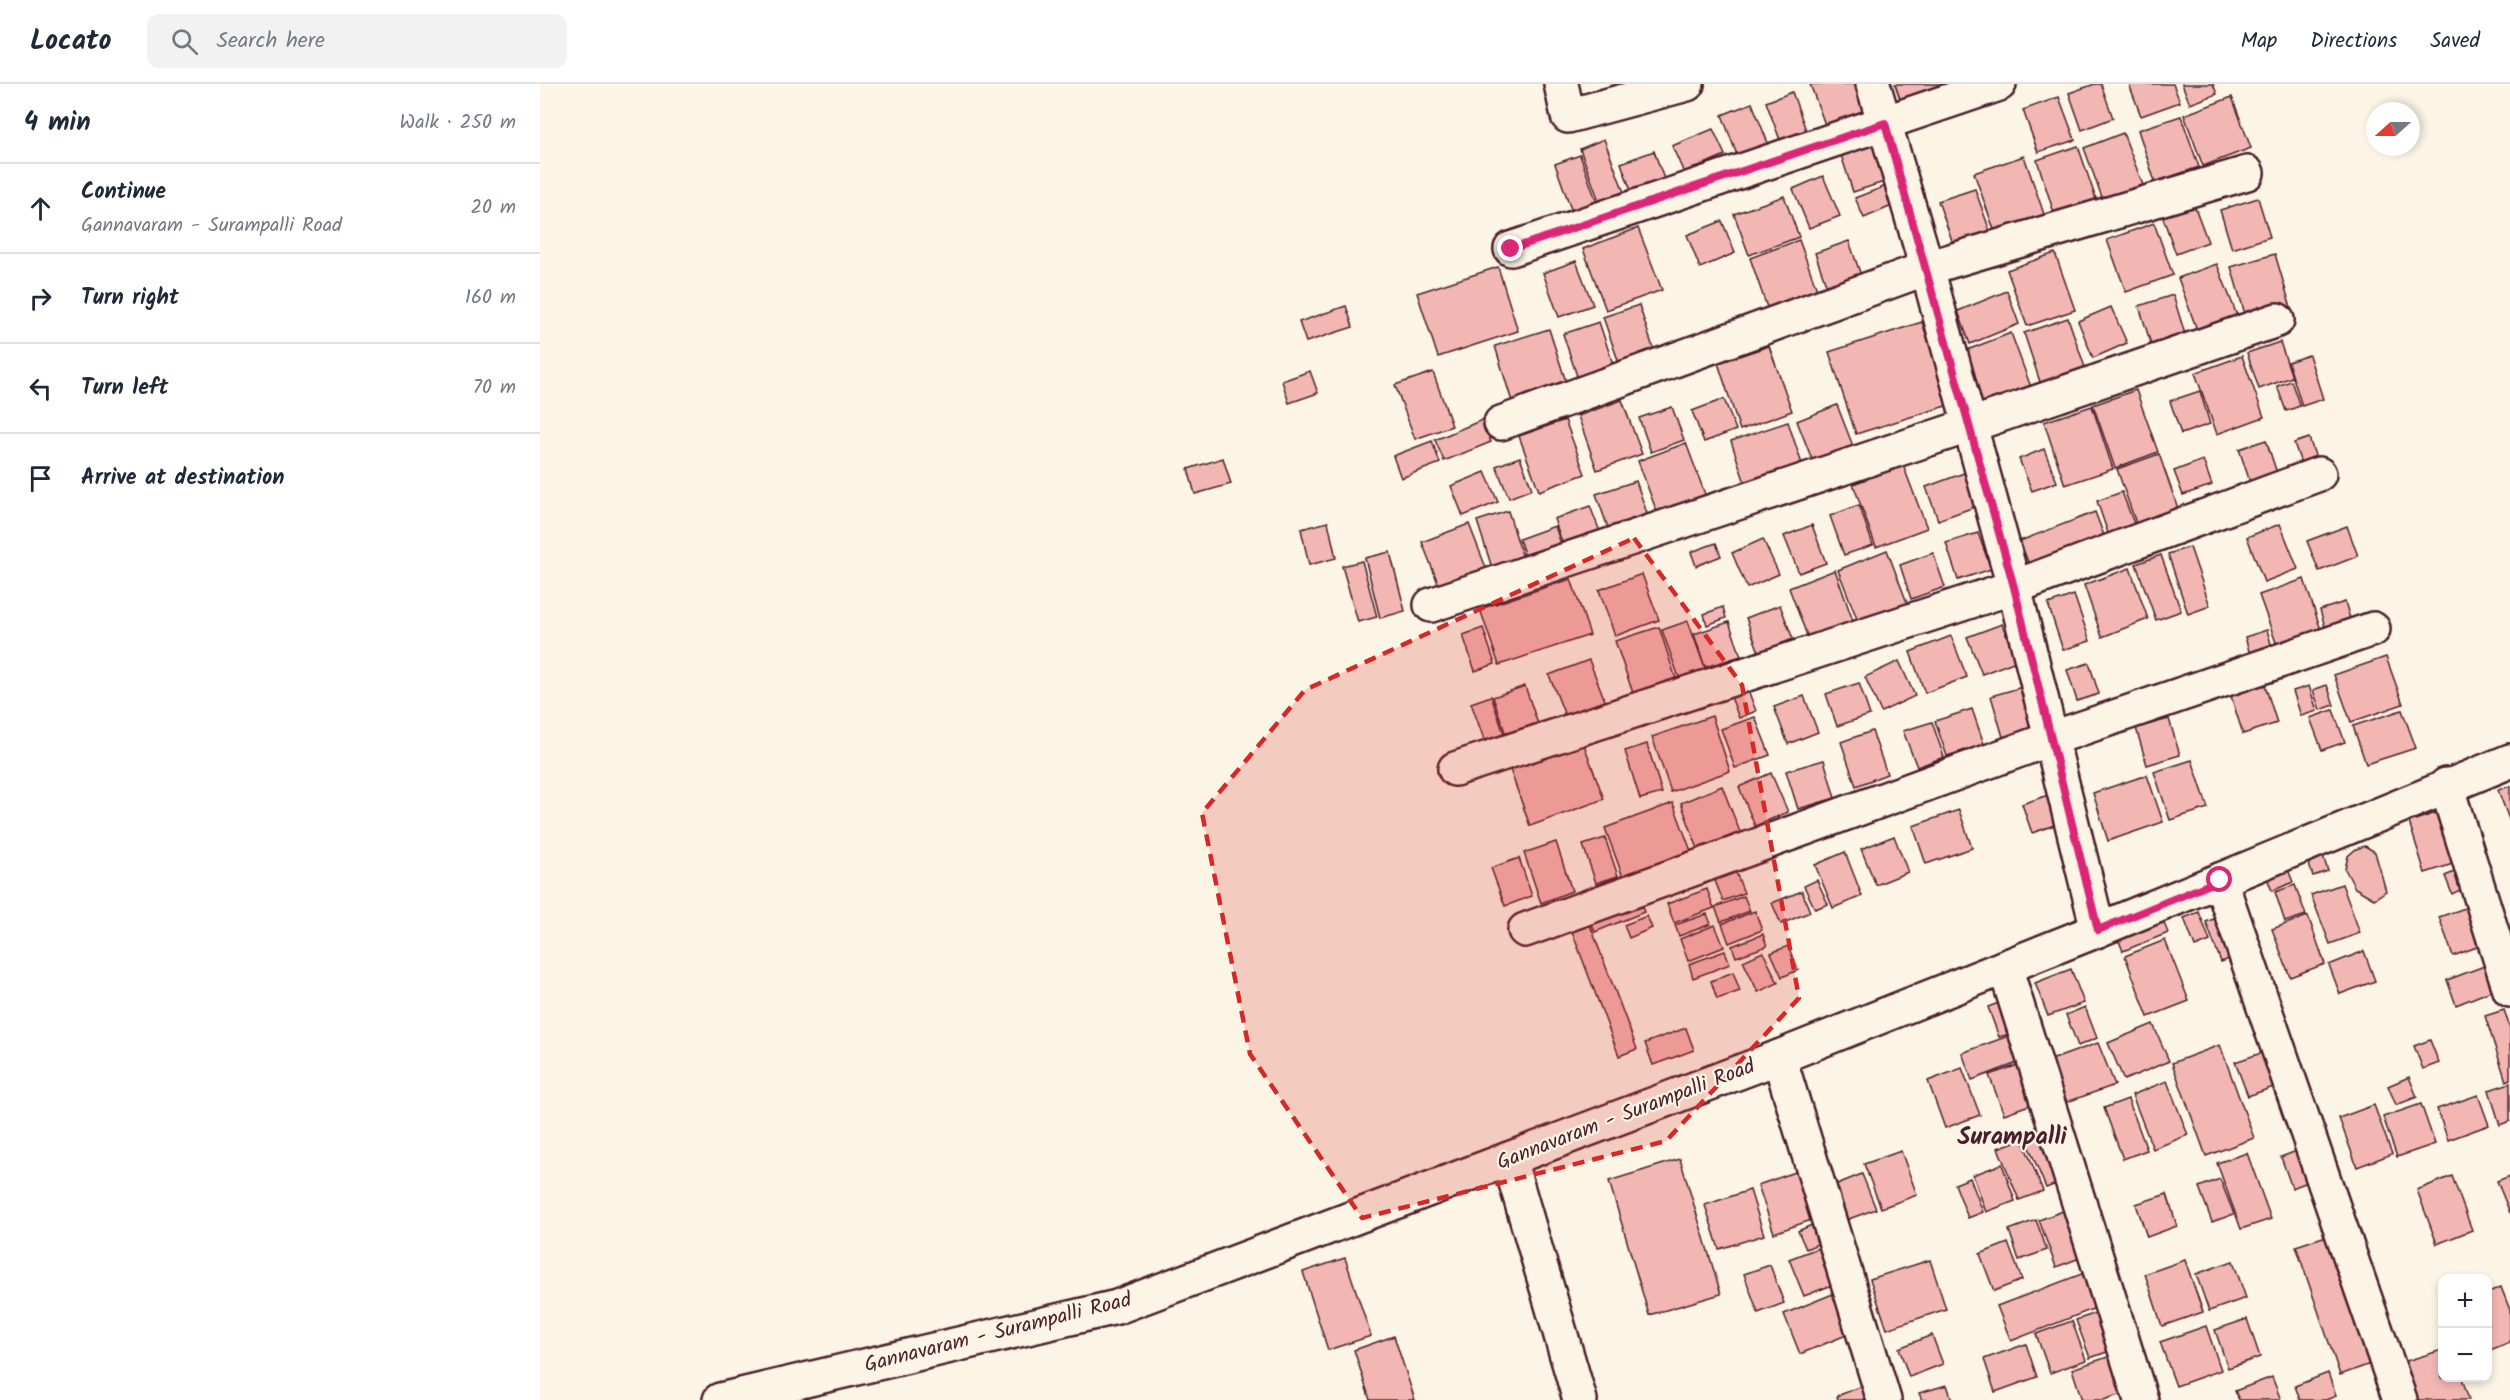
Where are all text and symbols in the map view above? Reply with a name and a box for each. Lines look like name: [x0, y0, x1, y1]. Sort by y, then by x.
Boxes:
search box: [147, 14, 567, 68]
text: Locato: [30, 19, 111, 64]
text: Search here: [216, 24, 325, 59]
icon: search: [168, 25, 201, 58]
text: Map: [2241, 25, 2277, 58]
text: Directions: [2310, 25, 2397, 58]
text: Saved: [2430, 25, 2480, 58]
text: 4 min: [24, 102, 91, 144]
north arrow: [2366, 102, 2420, 156]
text: Walk · 250 m: [400, 107, 516, 139]
text: Continue: [81, 175, 166, 210]
icon: ahead: [24, 192, 57, 225]
text: 20 m: [470, 192, 516, 224]
text: Gannavaram - Surampalli Road: [81, 210, 342, 242]
route end: [1497, 235, 1523, 261]
text: Turn right: [81, 281, 179, 316]
icon: right: [24, 282, 57, 315]
text: 160 m: [465, 282, 516, 314]
text: Turn left: [81, 371, 168, 406]
icon: left: [24, 372, 57, 405]
text: 70 m: [473, 372, 516, 404]
text: Arrive at destination: [81, 461, 284, 496]
icon: arrive: [24, 462, 57, 495]
route start: [2206, 866, 2232, 892]
street label: Gannavaram - Surampalli Road: [1492, 1050, 1760, 1180]
district label: Surampalli: [1957, 1118, 2068, 1157]
map controls: [2438, 1274, 2492, 1382]
button: +: [2438, 1274, 2492, 1328]
street label: Gannavaram - Surampalli Road: [861, 1284, 1135, 1382]
button: −: [2438, 1328, 2492, 1382]

